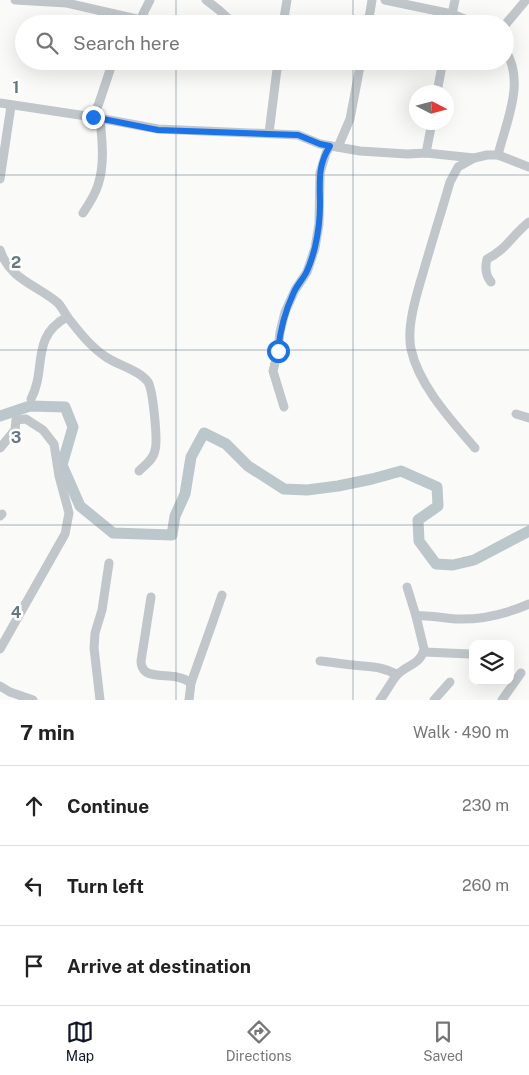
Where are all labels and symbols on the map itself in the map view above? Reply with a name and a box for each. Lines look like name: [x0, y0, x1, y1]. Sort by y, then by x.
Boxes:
text: 1: [13, 78, 19, 97]
north arrow: [409, 85, 454, 130]
route end: [82, 106, 105, 129]
text: 2: [11, 253, 21, 272]
route start: [267, 340, 290, 363]
text: 3: [11, 428, 21, 447]
text: 4: [11, 603, 22, 622]

